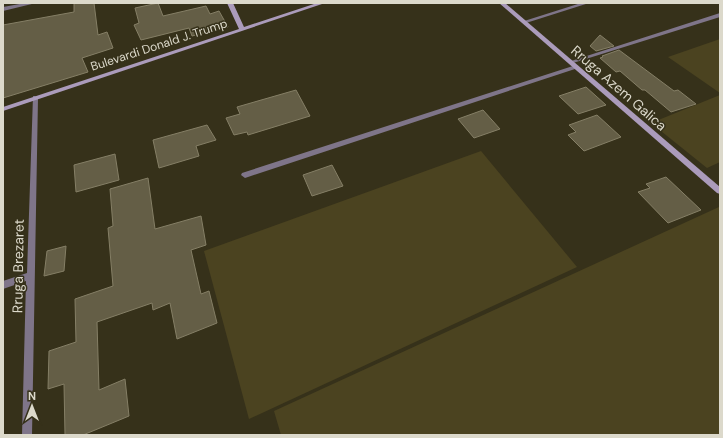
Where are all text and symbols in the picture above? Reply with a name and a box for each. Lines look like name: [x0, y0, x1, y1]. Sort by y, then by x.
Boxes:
street label: Bulevardi Donald J. Trump: [89, 15, 229, 75]
street label: Rruga Azem Galica: [567, 42, 671, 134]
street label: Rruga Brezaret: [8, 219, 28, 313]
north arrow: [12, 386, 52, 426]
text: N: [28, 389, 36, 403]

